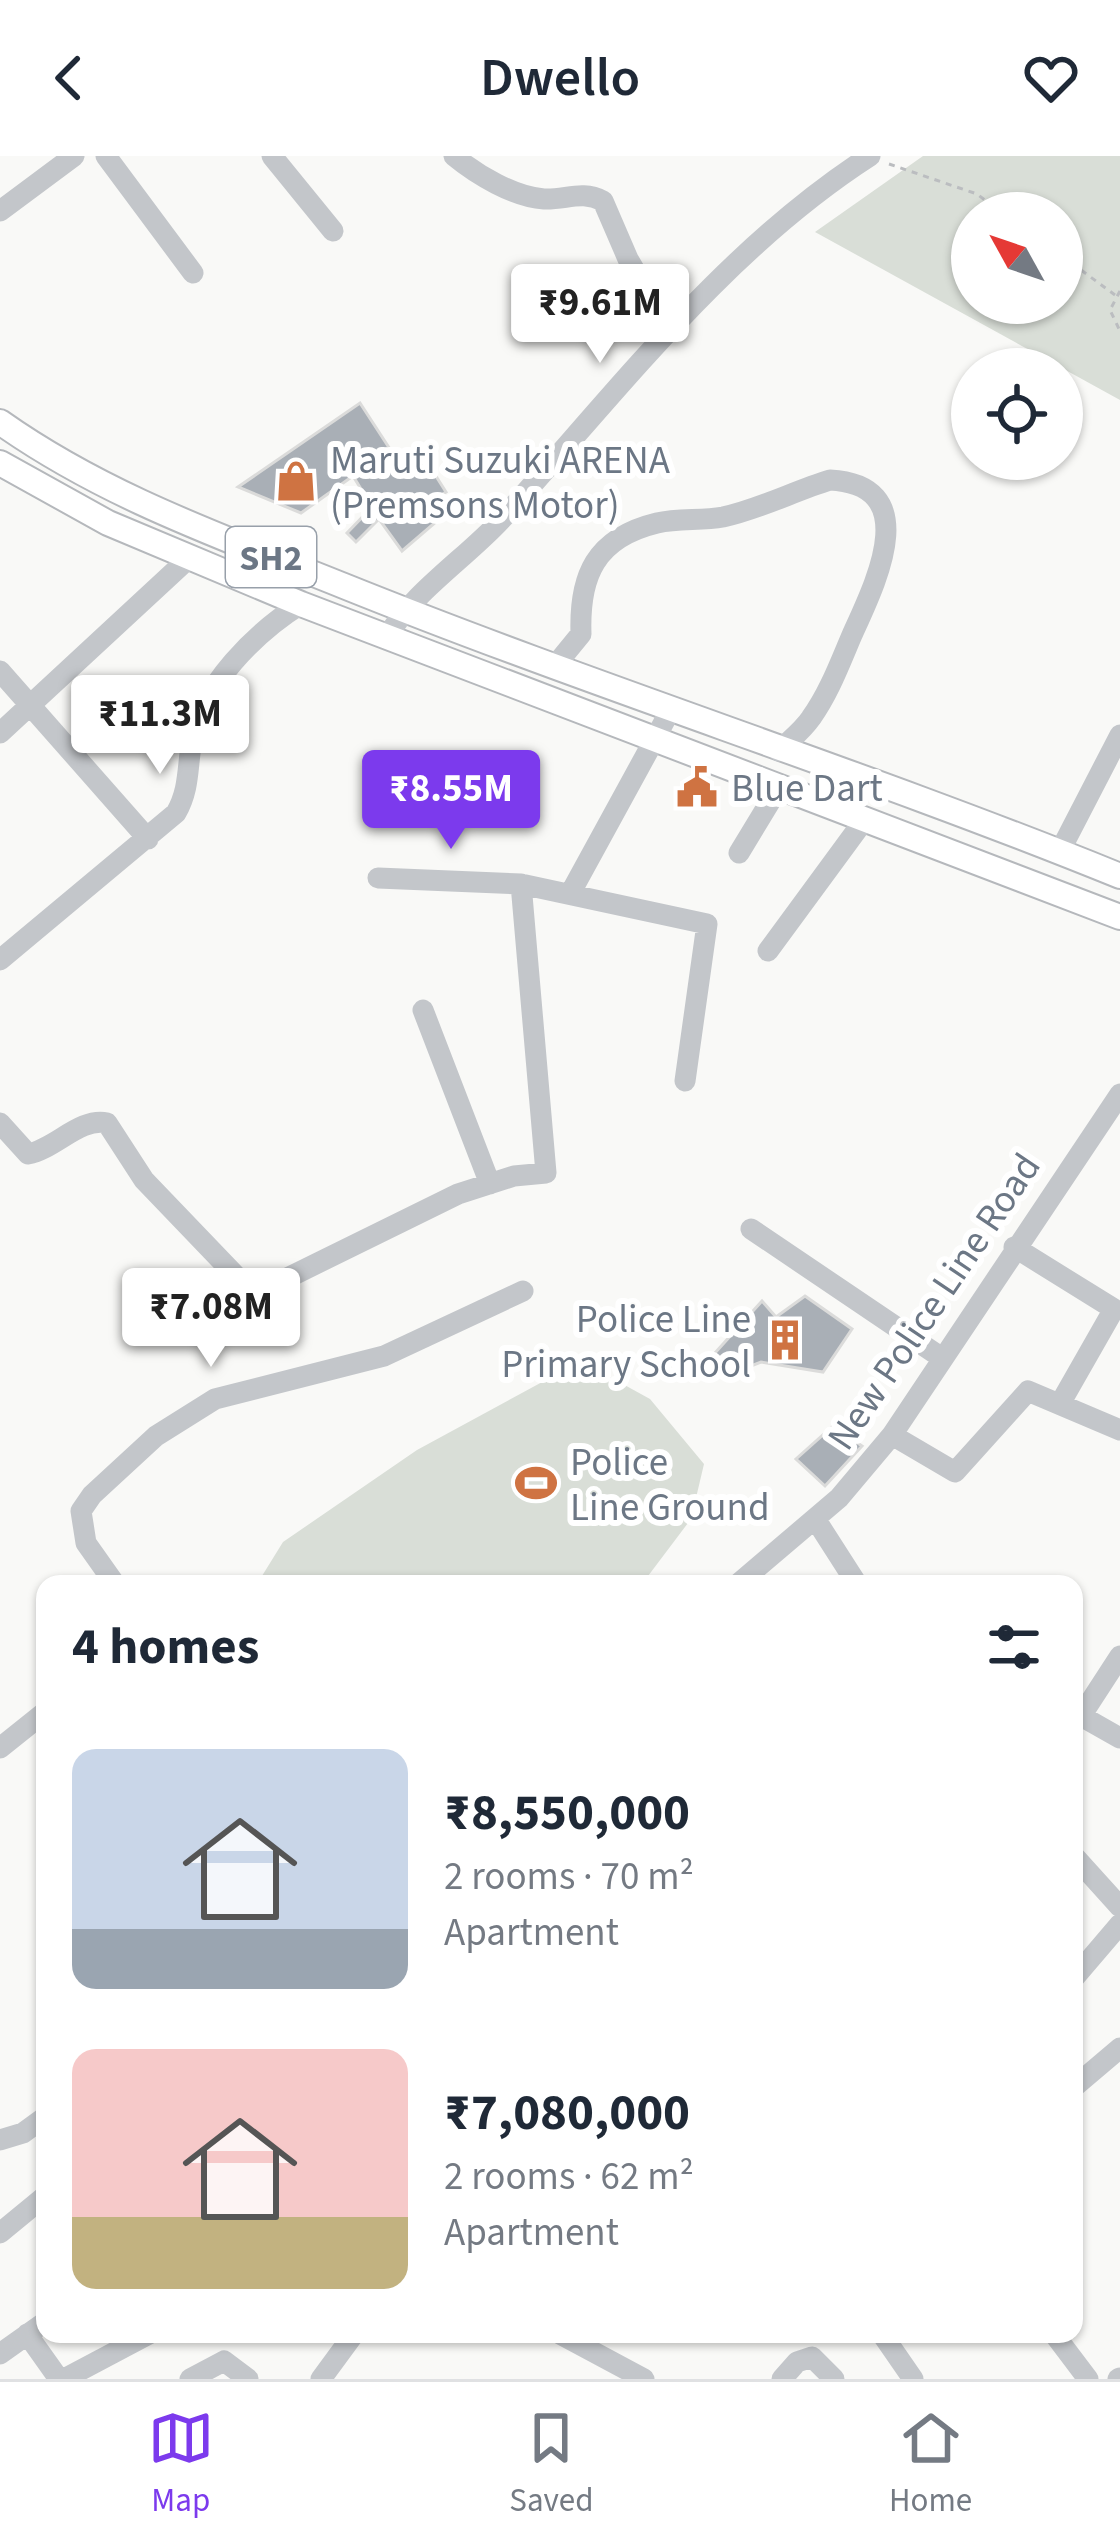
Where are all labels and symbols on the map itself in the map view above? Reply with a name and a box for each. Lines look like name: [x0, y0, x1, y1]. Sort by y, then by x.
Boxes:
north arrow: [951, 192, 1083, 324]
pin: ₹9.61M: [502, 264, 698, 366]
place label: Maruti Suzuki ARENA (Premsons Motor): [330, 433, 671, 534]
shop icon: Maruti Suzuki ARENA (Premsons Motor): [273, 458, 319, 504]
road number: SH2: [226, 527, 316, 587]
pin: ₹11.3M: [62, 675, 258, 777]
pin: ₹8.55M: [353, 750, 549, 852]
place label: Blue Dart: [731, 761, 883, 817]
public building icon: Blue Dart: [674, 764, 720, 810]
street label: New Police Line Road: [814, 1143, 1055, 1462]
pin: ₹7.08M: [113, 1268, 309, 1370]
place label: Police Line Primary School: [501, 1292, 751, 1393]
building icon: Police Line Primary School: [762, 1317, 808, 1363]
place label: Police Line Ground: [570, 1435, 770, 1536]
sports icon: Police Line Ground: [513, 1460, 559, 1506]

